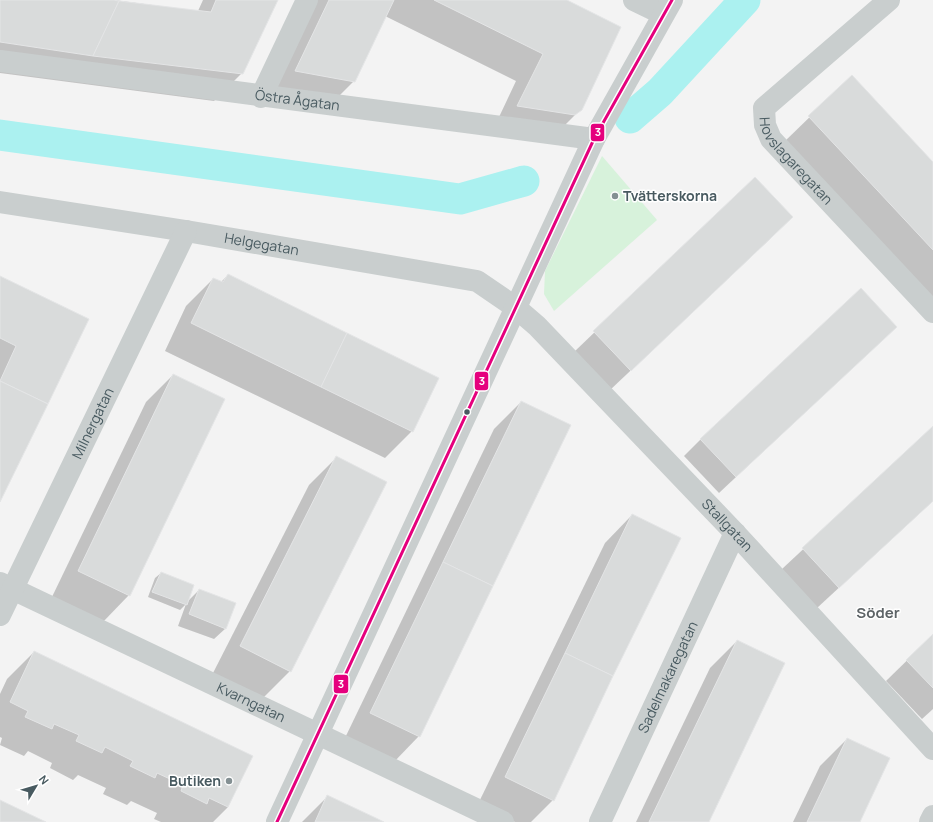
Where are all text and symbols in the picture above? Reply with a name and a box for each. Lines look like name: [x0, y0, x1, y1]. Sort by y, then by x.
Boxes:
street label: Östra Ågatan: [254, 85, 341, 115]
street label: Hovslagaregatan: [756, 116, 837, 208]
line badge: 3: [590, 123, 605, 142]
text: 3: [595, 124, 601, 139]
place label: Tvätterskorna: [623, 186, 717, 205]
marker: Tvätterskorna: [610, 191, 620, 201]
street label: Helgegatan: [223, 228, 300, 259]
line badge: 3: [474, 371, 489, 391]
text: 3: [479, 373, 485, 388]
street label: Milnergatan: [67, 384, 118, 462]
unlabelled marker: [462, 407, 472, 417]
street label: Stallgatan: [698, 494, 757, 555]
district label: Söder: [856, 602, 900, 623]
street label: Sadelmakaregatan: [633, 618, 702, 736]
line badge: 3: [333, 674, 349, 694]
text: 3: [338, 676, 344, 691]
street label: Kvarngatan: [214, 677, 289, 726]
north arrow: [16, 766, 56, 806]
place label: Butiken: [169, 771, 221, 790]
text: N: [36, 772, 53, 787]
marker: Butiken: [224, 776, 234, 786]

